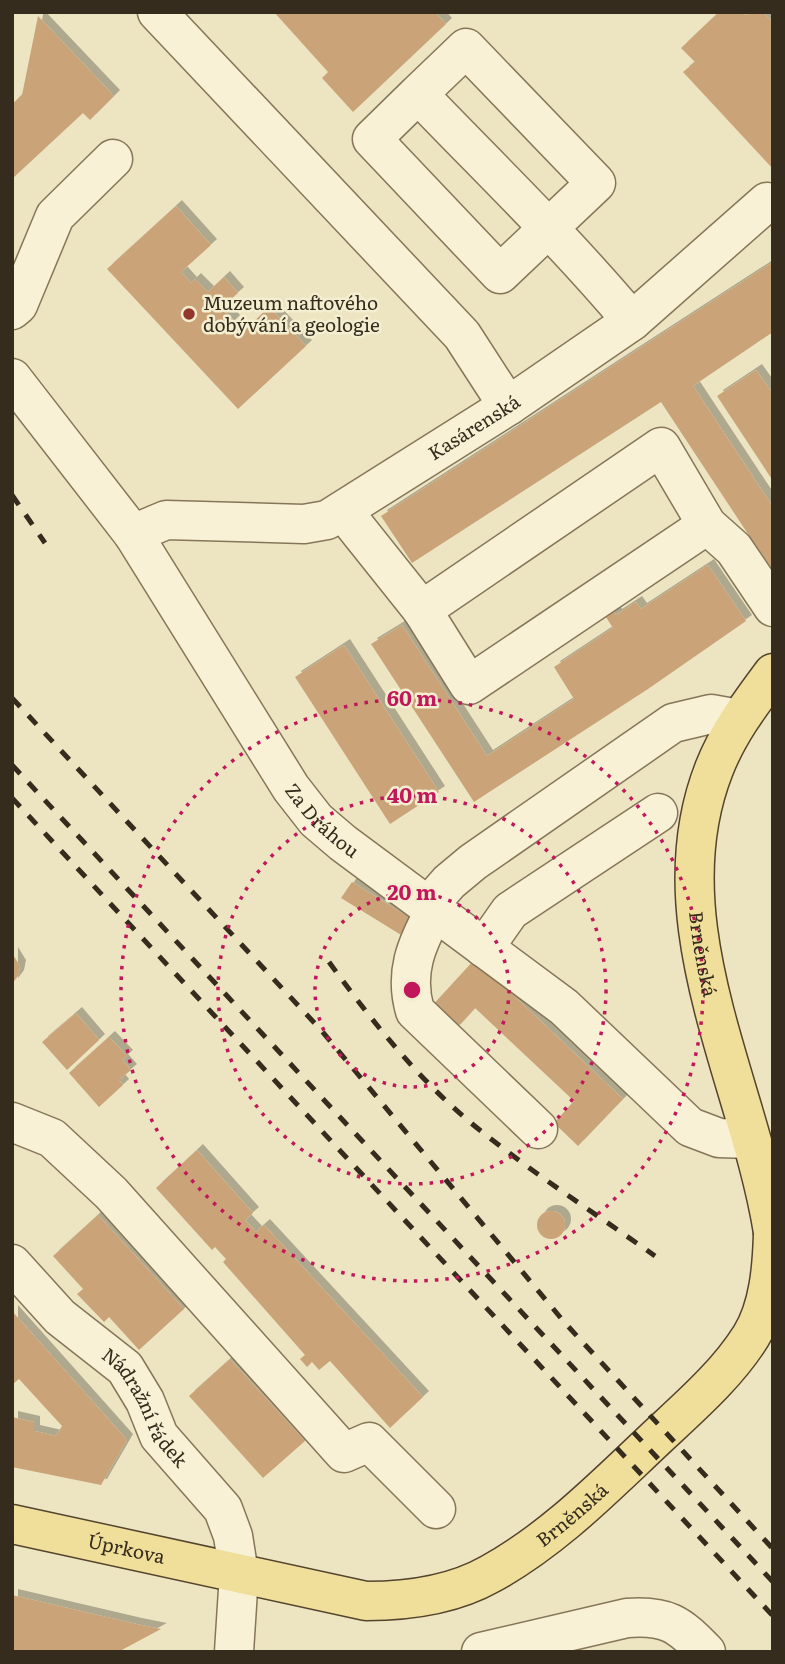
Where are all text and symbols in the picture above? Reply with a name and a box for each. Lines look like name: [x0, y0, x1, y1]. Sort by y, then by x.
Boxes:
place label: Muzeum naftového dobývání a geologie: [203, 288, 380, 338]
marker: Muzeum naftového dobývání a geologie: [181, 306, 197, 322]
street label: Kasárenská: [422, 386, 526, 466]
text: 60 m: [387, 681, 437, 712]
street label: Za Dráhou: [279, 777, 366, 864]
text: 40 m: [387, 778, 437, 809]
text: 20 m: [387, 875, 437, 906]
street label: Brněnská: [683, 910, 725, 1000]
centre of rings: [400, 978, 424, 1002]
street label: Nádražní řádek: [97, 1340, 195, 1473]
street label: Brněnská: [530, 1475, 614, 1553]
street label: Úprkova: [85, 1526, 169, 1570]

